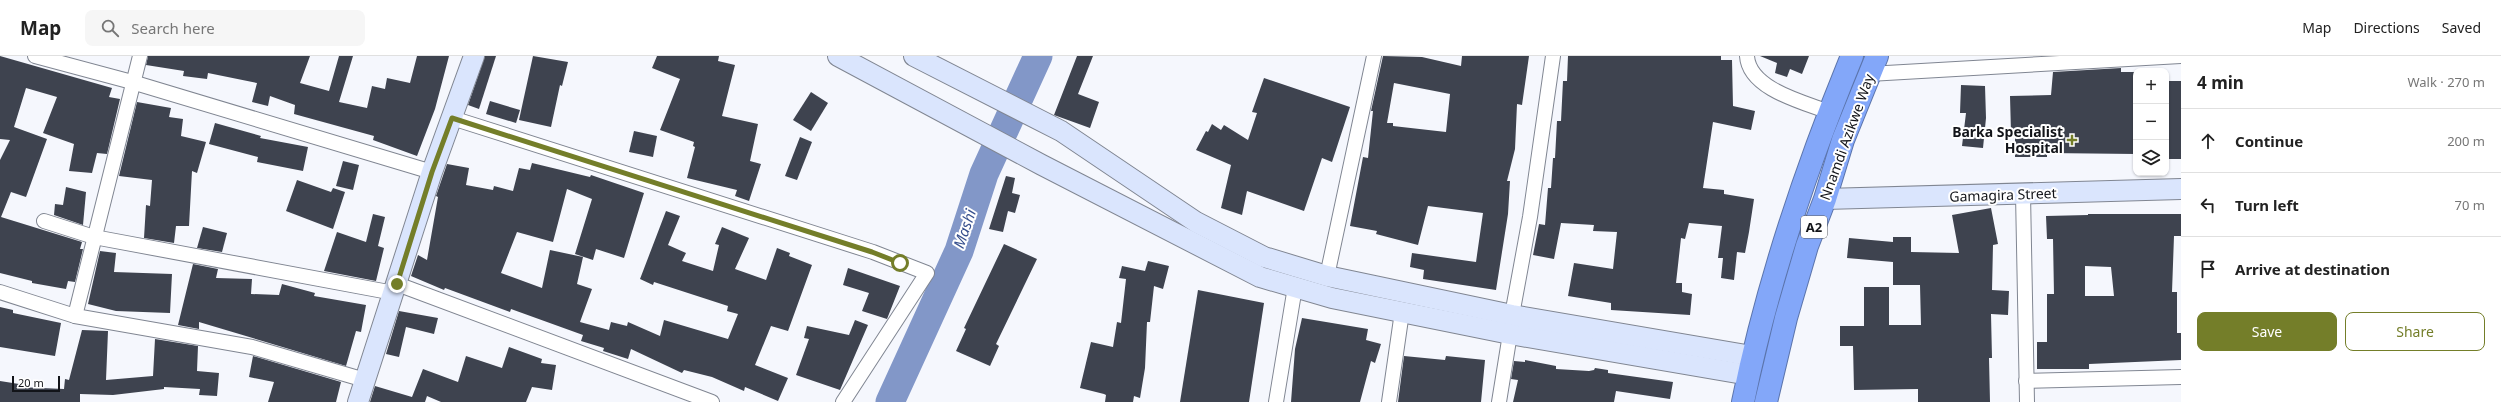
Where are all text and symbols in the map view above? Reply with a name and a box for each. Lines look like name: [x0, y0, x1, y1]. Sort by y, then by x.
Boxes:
search box: [85, 10, 365, 46]
text: Map: [20, 15, 61, 41]
icon: search: [99, 17, 121, 39]
text: Search here: [131, 18, 215, 38]
text: Map: [2302, 18, 2331, 37]
text: Directions: [2353, 18, 2420, 37]
text: Saved: [2442, 18, 2481, 37]
map controls: [2133, 68, 2169, 176]
button: +: [2133, 68, 2169, 104]
street label: Nnamdi Azikwe Way: [1815, 70, 1878, 203]
text: 4 min: [2197, 71, 2244, 94]
text: Walk · 270 m: [2407, 73, 2485, 91]
button: −: [2133, 104, 2169, 140]
place label: Barka Specialist Hospital: [1952, 122, 2063, 157]
icon: ahead: [2197, 130, 2219, 152]
text: Continue: [2235, 131, 2303, 151]
text: 200 m: [2447, 132, 2485, 150]
marker: Barka Specialist Hospital: [2066, 134, 2078, 146]
button: layers: [2133, 140, 2169, 176]
street label: Gamagira Street: [1949, 183, 2057, 206]
icon: left: [2197, 194, 2219, 216]
text: Turn left: [2235, 195, 2299, 215]
text: 70 m: [2455, 196, 2485, 214]
water label: Mashi: [948, 205, 980, 251]
road number: A2: [1801, 216, 1827, 238]
route start: [891, 254, 909, 272]
icon: arrive: [2197, 258, 2219, 280]
text: Arrive at destination: [2235, 259, 2390, 279]
route end: [388, 275, 406, 293]
button: Save: [2197, 312, 2337, 351]
button: Share: [2345, 312, 2485, 351]
scale bar: [12, 374, 60, 393]
text: 20 m: [18, 375, 44, 390]

